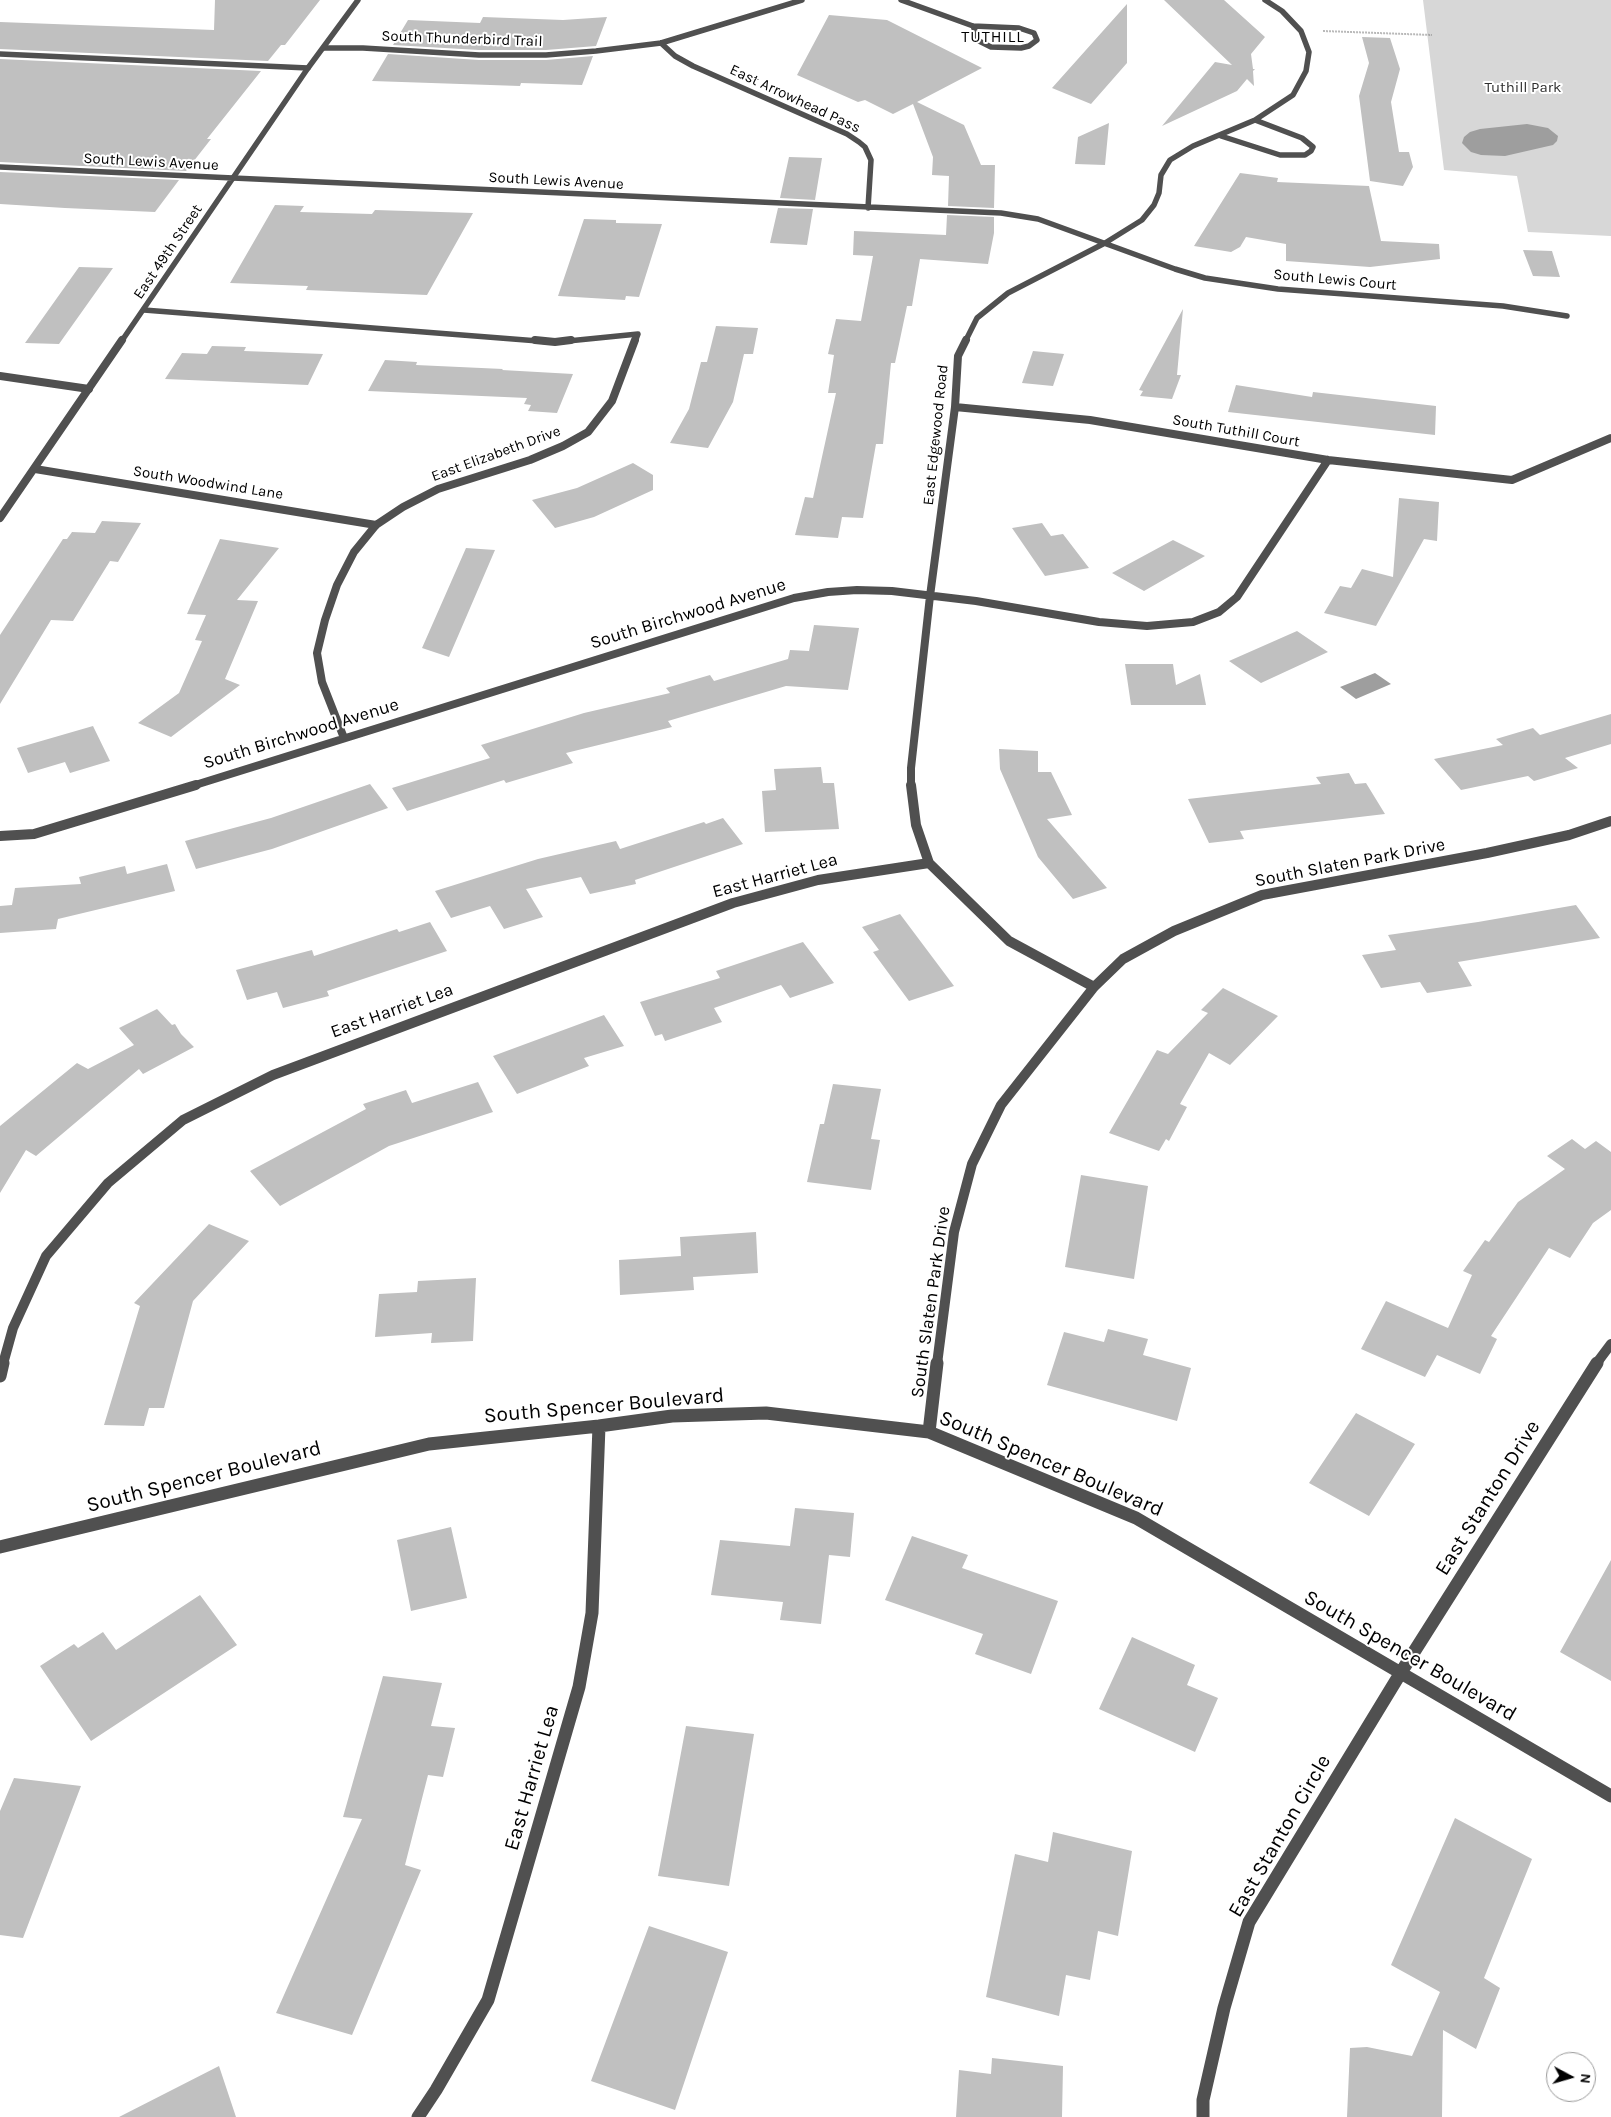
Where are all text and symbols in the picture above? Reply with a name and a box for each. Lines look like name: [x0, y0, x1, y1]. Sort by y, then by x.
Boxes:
street label: South Thunderbird Trail: [381, 27, 543, 51]
district label: TUTHILL: [960, 27, 1026, 47]
street label: East Arrowhead Pass: [727, 61, 863, 137]
park label: Tuthill Park: [1484, 79, 1562, 97]
street label: South Lewis Avenue: [83, 149, 219, 175]
street label: South Lewis Avenue: [488, 168, 624, 194]
street label: East 49th Street: [130, 201, 206, 303]
street label: South Lewis Court: [1273, 266, 1397, 294]
street label: East Edgewood Road: [920, 364, 952, 506]
street label: South Tuthill Court: [1171, 411, 1301, 451]
street label: East Elizabeth Drive: [429, 422, 563, 486]
street label: South Woodwind Lane: [132, 462, 284, 504]
street label: South Birchwood Avenue: [587, 574, 789, 654]
street label: South Birchwood Avenue: [200, 694, 402, 774]
street label: South Slaten Park Drive: [1253, 834, 1447, 892]
street label: East Harriet Lea: [710, 849, 840, 903]
street label: East Harriet Lea: [328, 979, 456, 1043]
street label: South Slaten Park Drive: [907, 1205, 955, 1399]
street label: South Spencer Boulevard: [483, 1383, 725, 1429]
street label: South Spencer Boulevard: [935, 1405, 1167, 1523]
street label: East Stanton Drive: [1430, 1416, 1546, 1580]
street label: South Spencer Boulevard: [84, 1436, 324, 1518]
street label: South Spencer Boulevard: [1299, 1585, 1521, 1727]
street label: East Harriet Lea: [499, 1702, 565, 1854]
street label: East Stanton Circle: [1223, 1750, 1337, 1922]
north arrow: [1546, 2052, 1596, 2102]
text: N: [1576, 2073, 1594, 2084]

